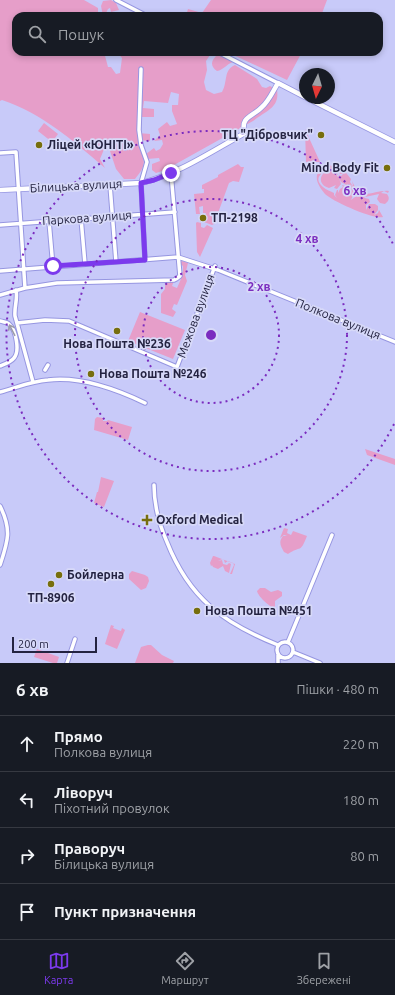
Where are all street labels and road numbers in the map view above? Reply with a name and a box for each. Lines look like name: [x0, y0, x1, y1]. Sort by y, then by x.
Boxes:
street label: Білицька вулиця: [29, 177, 122, 194]
street label: Паркова вулиця: [42, 208, 132, 227]
street label: Межова вулиця: [174, 272, 217, 359]
street label: Полкова вулиця: [294, 296, 383, 342]

